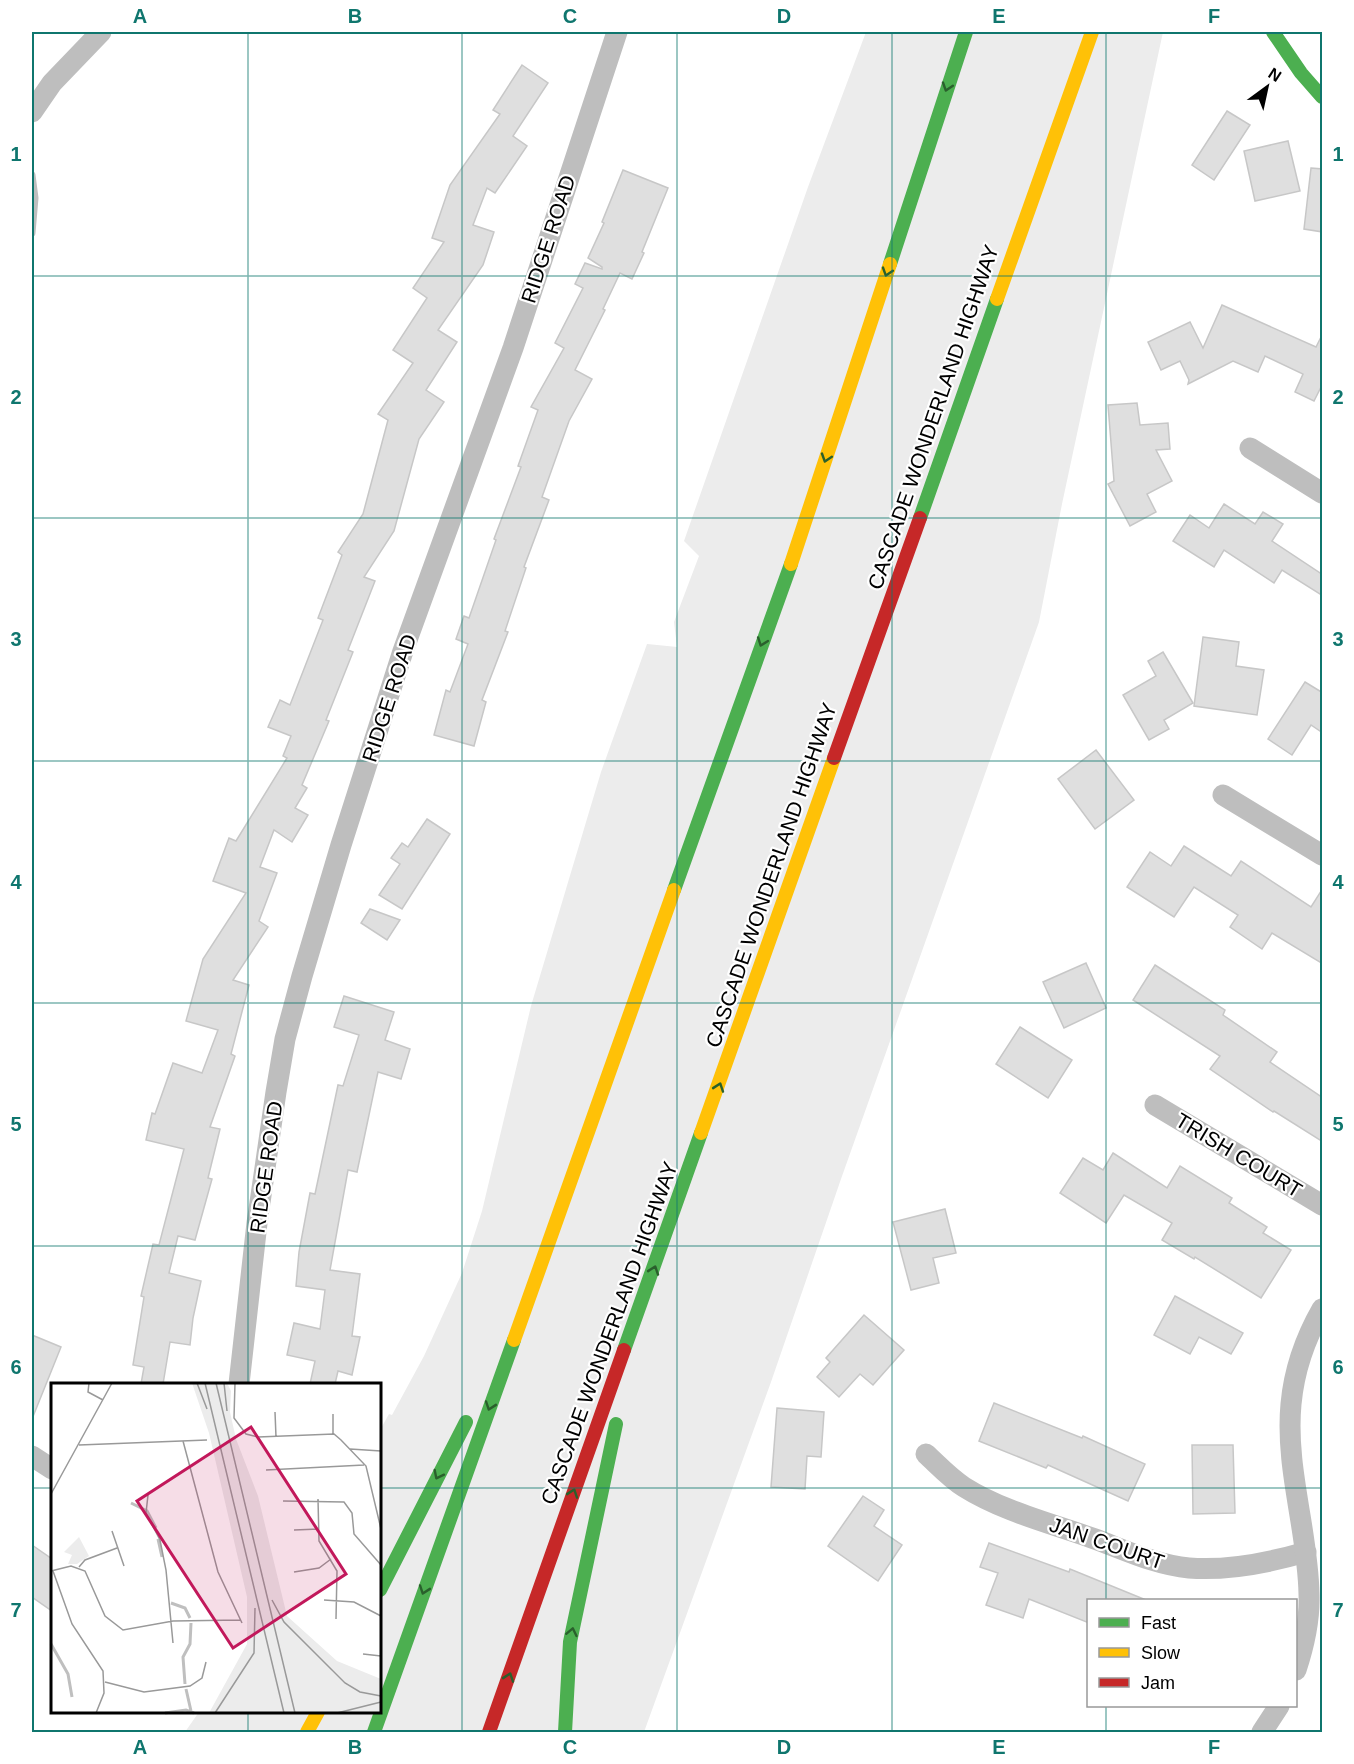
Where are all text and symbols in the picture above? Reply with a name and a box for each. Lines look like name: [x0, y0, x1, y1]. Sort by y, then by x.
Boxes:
text: A: [133, 5, 147, 27]
text: B: [348, 5, 362, 27]
text: C: [563, 5, 577, 27]
text: D: [777, 5, 791, 27]
text: E: [992, 5, 1006, 27]
text: F: [1208, 5, 1220, 27]
north arrow: [1237, 57, 1297, 117]
text: N: [1265, 65, 1284, 85]
one-way arrow: [942, 81, 955, 92]
text: 1: [10, 143, 22, 165]
text: 1: [1332, 143, 1344, 165]
street label: RIDGE ROAD: [517, 172, 579, 306]
street label: CASCADE WONDERLAND HIGHWAY: [863, 242, 1003, 592]
one-way arrow: [881, 266, 894, 277]
text: 2: [10, 386, 22, 408]
text: 2: [1332, 386, 1344, 408]
one-way arrow: [820, 452, 833, 463]
text: 3: [10, 628, 22, 650]
text: 3: [1332, 628, 1344, 650]
street label: RIDGE ROAD: [358, 631, 420, 765]
one-way arrow: [757, 636, 770, 647]
street label: CASCADE WONDERLAND HIGHWAY: [701, 700, 841, 1050]
text: 4: [10, 871, 22, 893]
text: 4: [1332, 871, 1344, 893]
one-way arrow: [711, 1082, 724, 1092]
street label: RIDGE ROAD: [245, 1100, 287, 1234]
street label: TRISH COURT: [1172, 1108, 1306, 1202]
text: 5: [10, 1113, 22, 1135]
text: 5: [1332, 1113, 1344, 1135]
street label: CASCADE WONDERLAND HIGHWAY: [536, 1159, 682, 1507]
one-way arrow: [646, 1265, 659, 1276]
text: 6: [10, 1356, 22, 1378]
text: 6: [1332, 1356, 1344, 1378]
inset map: [51, 1383, 381, 1713]
one-way arrow: [484, 1400, 497, 1411]
one-way arrow: [434, 1469, 446, 1480]
one-way arrow: [566, 1488, 579, 1499]
street label: JAN COURT: [1047, 1513, 1168, 1573]
one-way arrow: [418, 1584, 431, 1594]
text: 7: [10, 1599, 22, 1621]
legend: [1087, 1599, 1297, 1707]
text: 7: [1332, 1599, 1344, 1621]
text: Fast: [1141, 1613, 1176, 1633]
one-way arrow: [565, 1628, 578, 1638]
text: Slow: [1141, 1643, 1181, 1663]
one-way arrow: [501, 1672, 514, 1683]
text: Jam: [1141, 1673, 1175, 1693]
text: A: [133, 1736, 147, 1758]
text: B: [348, 1736, 362, 1758]
text: C: [563, 1736, 577, 1758]
text: D: [777, 1736, 791, 1758]
text: E: [992, 1736, 1006, 1758]
text: F: [1208, 1736, 1220, 1758]

